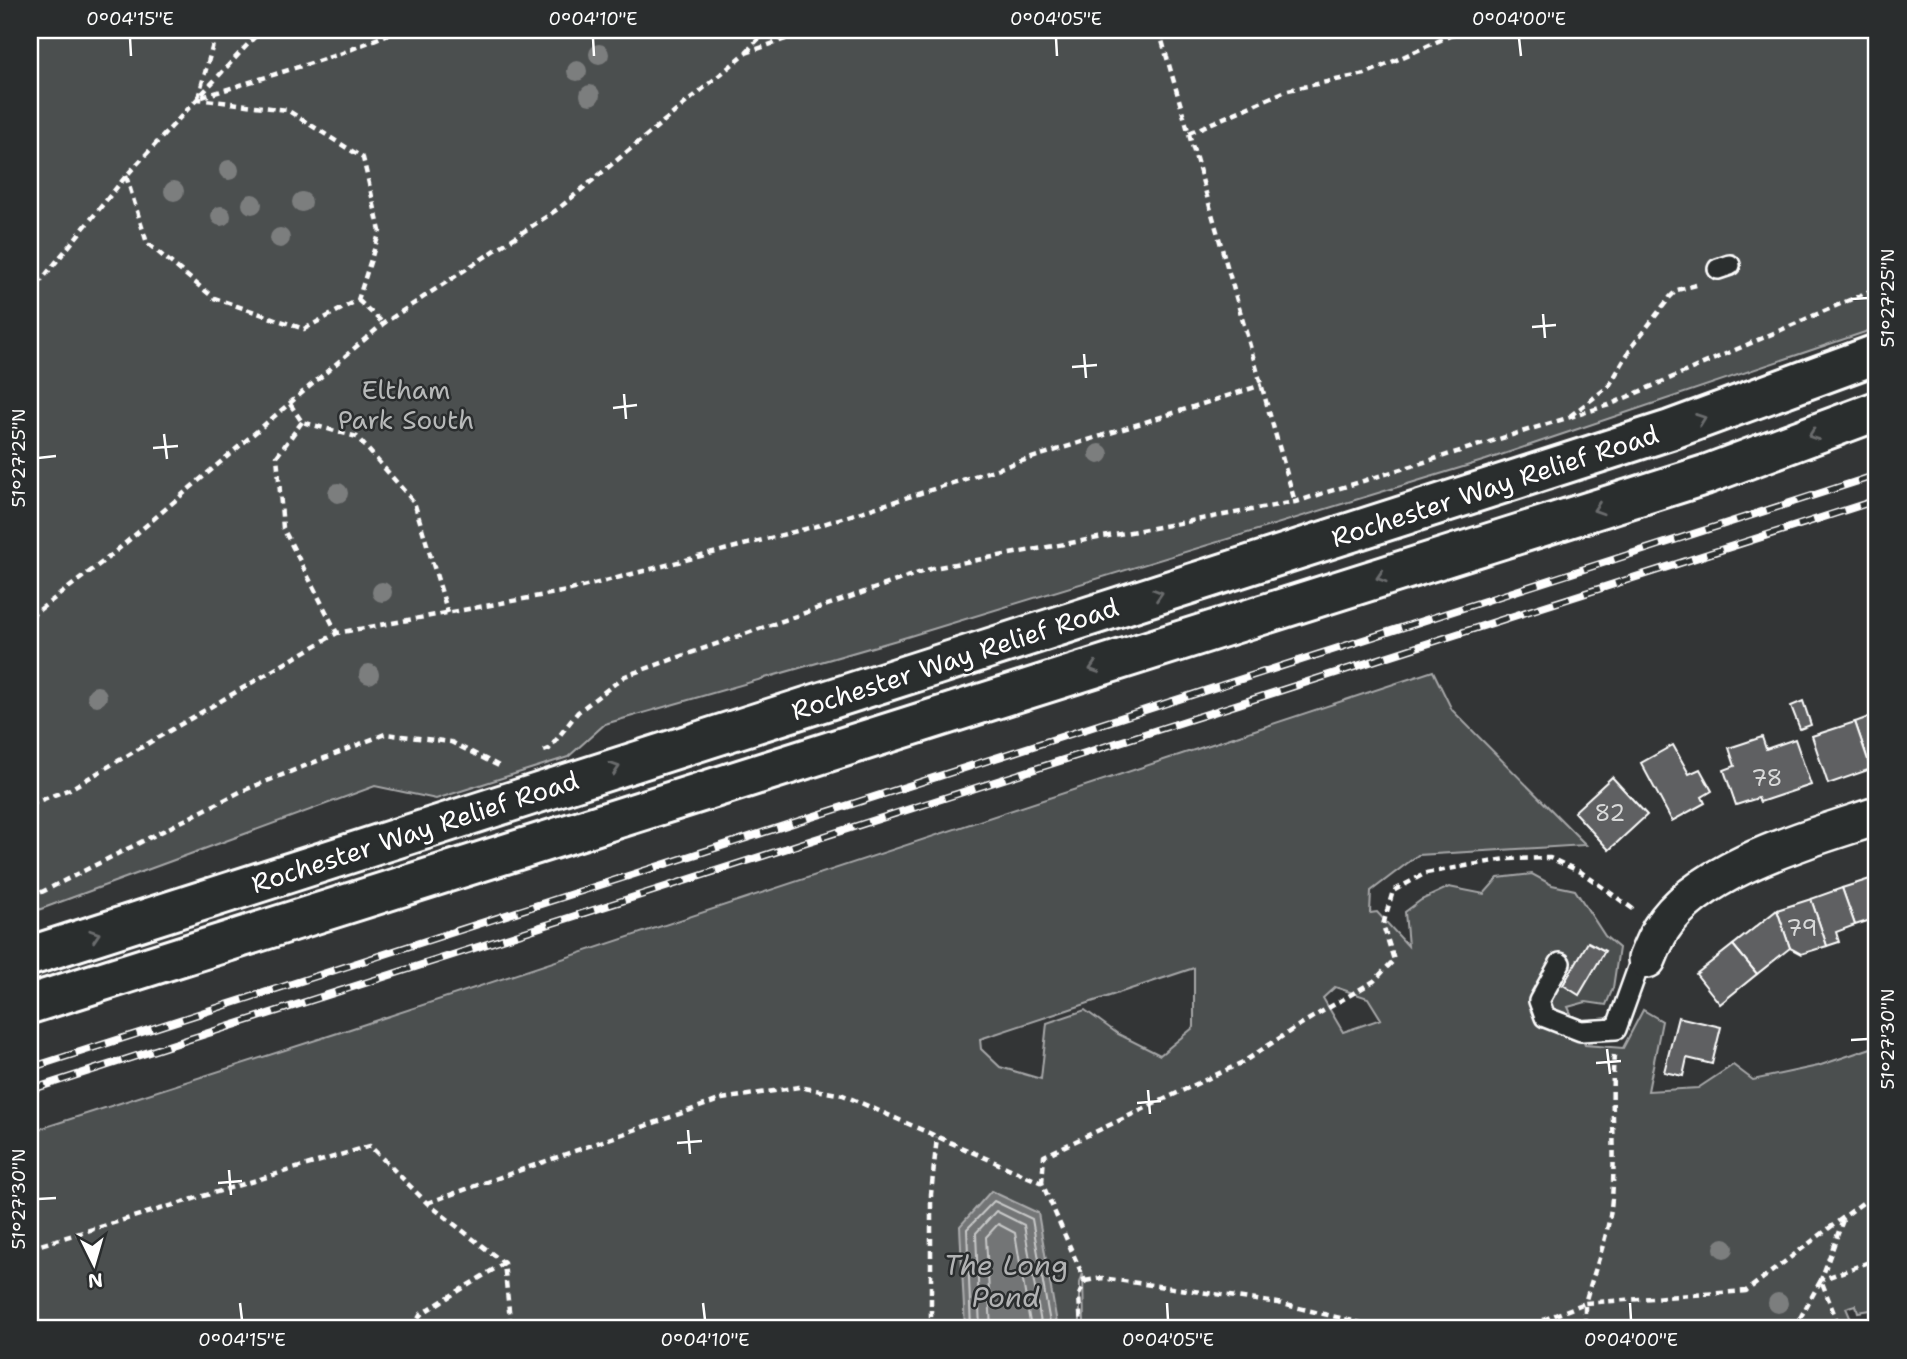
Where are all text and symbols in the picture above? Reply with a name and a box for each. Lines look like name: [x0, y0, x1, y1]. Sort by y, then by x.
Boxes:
text: 0°04'15"E: [86, 7, 174, 31]
text: 0°04'10"E: [548, 7, 638, 31]
text: 0°04'05"E: [1010, 7, 1102, 31]
text: 0°04'00"E: [1472, 7, 1566, 31]
text: 51°27'25"N: [1876, 248, 1900, 348]
park label: Eltham Park South: [338, 372, 474, 437]
text: 51°27'25"N: [7, 408, 31, 508]
one-way arrow: [1694, 413, 1706, 427]
street label: Rochester Way Relief Road: [1327, 416, 1663, 555]
one-way arrow: [1808, 426, 1820, 440]
one-way arrow: [1593, 500, 1605, 515]
one-way arrow: [1376, 569, 1388, 583]
one-way arrow: [1151, 588, 1164, 602]
street label: Rochester Way Relief Road: [787, 589, 1123, 728]
one-way arrow: [1089, 660, 1101, 674]
street label: Rochester Way Relief Road: [247, 762, 583, 901]
one-way arrow: [608, 762, 620, 776]
house number: 78: [1751, 763, 1783, 793]
house number: 82: [1595, 798, 1625, 828]
house number: 79: [1786, 913, 1818, 943]
one-way arrow: [88, 929, 100, 943]
text: 51°27'30"N: [1876, 989, 1900, 1089]
text: 51°27'30"N: [7, 1149, 31, 1249]
north arrow: [60, 1230, 130, 1300]
water label: The Long Pond: [944, 1246, 1068, 1316]
text: N: [87, 1267, 104, 1294]
text: 0°04'15"E: [198, 1328, 286, 1352]
text: 0°04'10"E: [660, 1328, 750, 1352]
text: 0°04'05"E: [1122, 1328, 1214, 1352]
text: 0°04'00"E: [1584, 1328, 1678, 1352]

